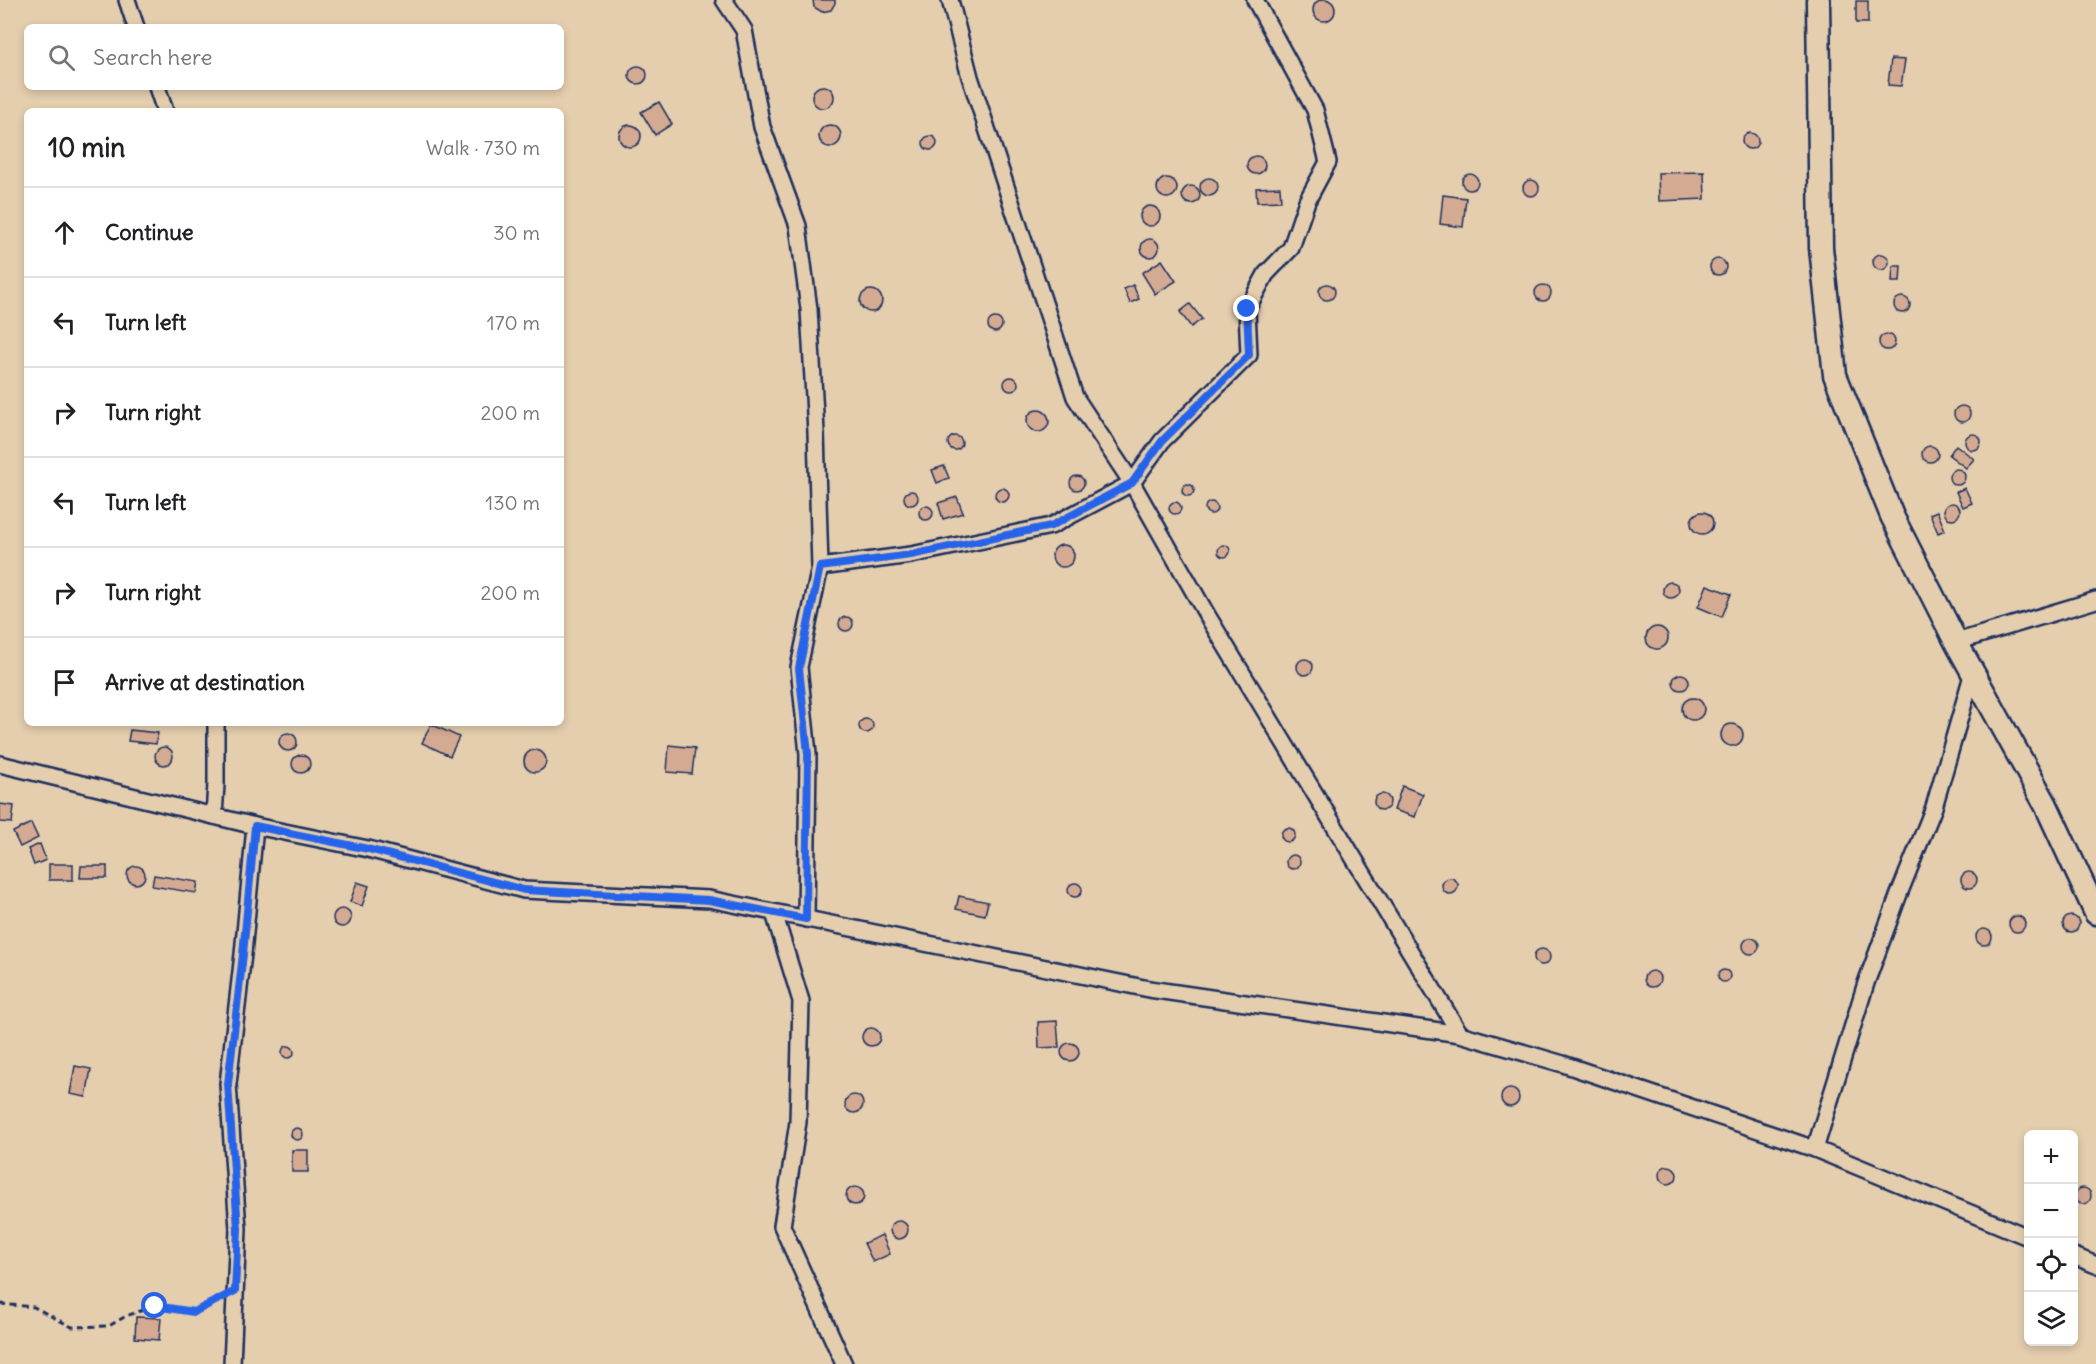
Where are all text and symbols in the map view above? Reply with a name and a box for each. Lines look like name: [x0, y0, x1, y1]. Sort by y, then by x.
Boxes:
search box: [24, 24, 564, 90]
icon: search: [45, 41, 78, 74]
text: Search here: [93, 43, 212, 71]
text: 10 min: [48, 131, 125, 164]
text: Walk · 730 m: [426, 135, 540, 160]
icon: ahead: [48, 216, 81, 249]
text: Continue: [105, 218, 194, 246]
text: 30 m: [493, 220, 540, 245]
route end: [1233, 295, 1259, 321]
icon: left: [48, 306, 81, 339]
text: Turn left: [105, 308, 186, 336]
text: 170 m: [487, 310, 540, 335]
icon: right: [48, 396, 81, 429]
text: Turn right: [105, 398, 201, 426]
text: 200 m: [480, 400, 540, 425]
icon: left: [48, 486, 81, 519]
text: Turn left: [105, 488, 186, 516]
text: 130 m: [485, 490, 540, 515]
icon: right: [48, 576, 81, 609]
text: Turn right: [105, 578, 201, 606]
text: 200 m: [480, 580, 540, 605]
icon: arrive: [48, 666, 81, 699]
text: Arrive at destination: [105, 668, 305, 696]
map controls: [2024, 1130, 2078, 1346]
button: +: [2024, 1130, 2078, 1184]
button: −: [2024, 1184, 2078, 1238]
button: locate: [2024, 1238, 2078, 1292]
route start: [141, 1292, 167, 1318]
button: layers: [2024, 1292, 2078, 1346]

